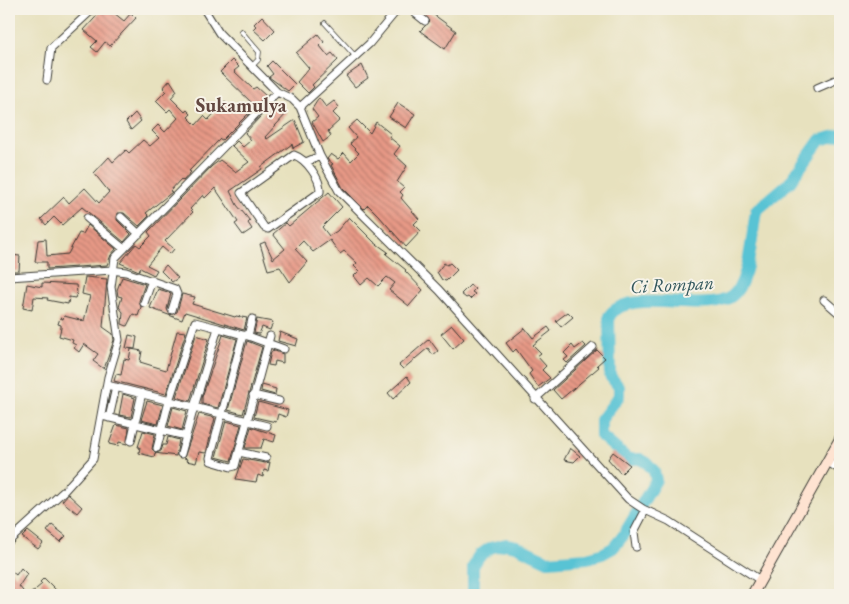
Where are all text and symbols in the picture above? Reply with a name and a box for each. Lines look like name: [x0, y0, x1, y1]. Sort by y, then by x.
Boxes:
district label: Sukamulya: [195, 92, 287, 118]
water label: Ci Rompan: [629, 270, 715, 299]

